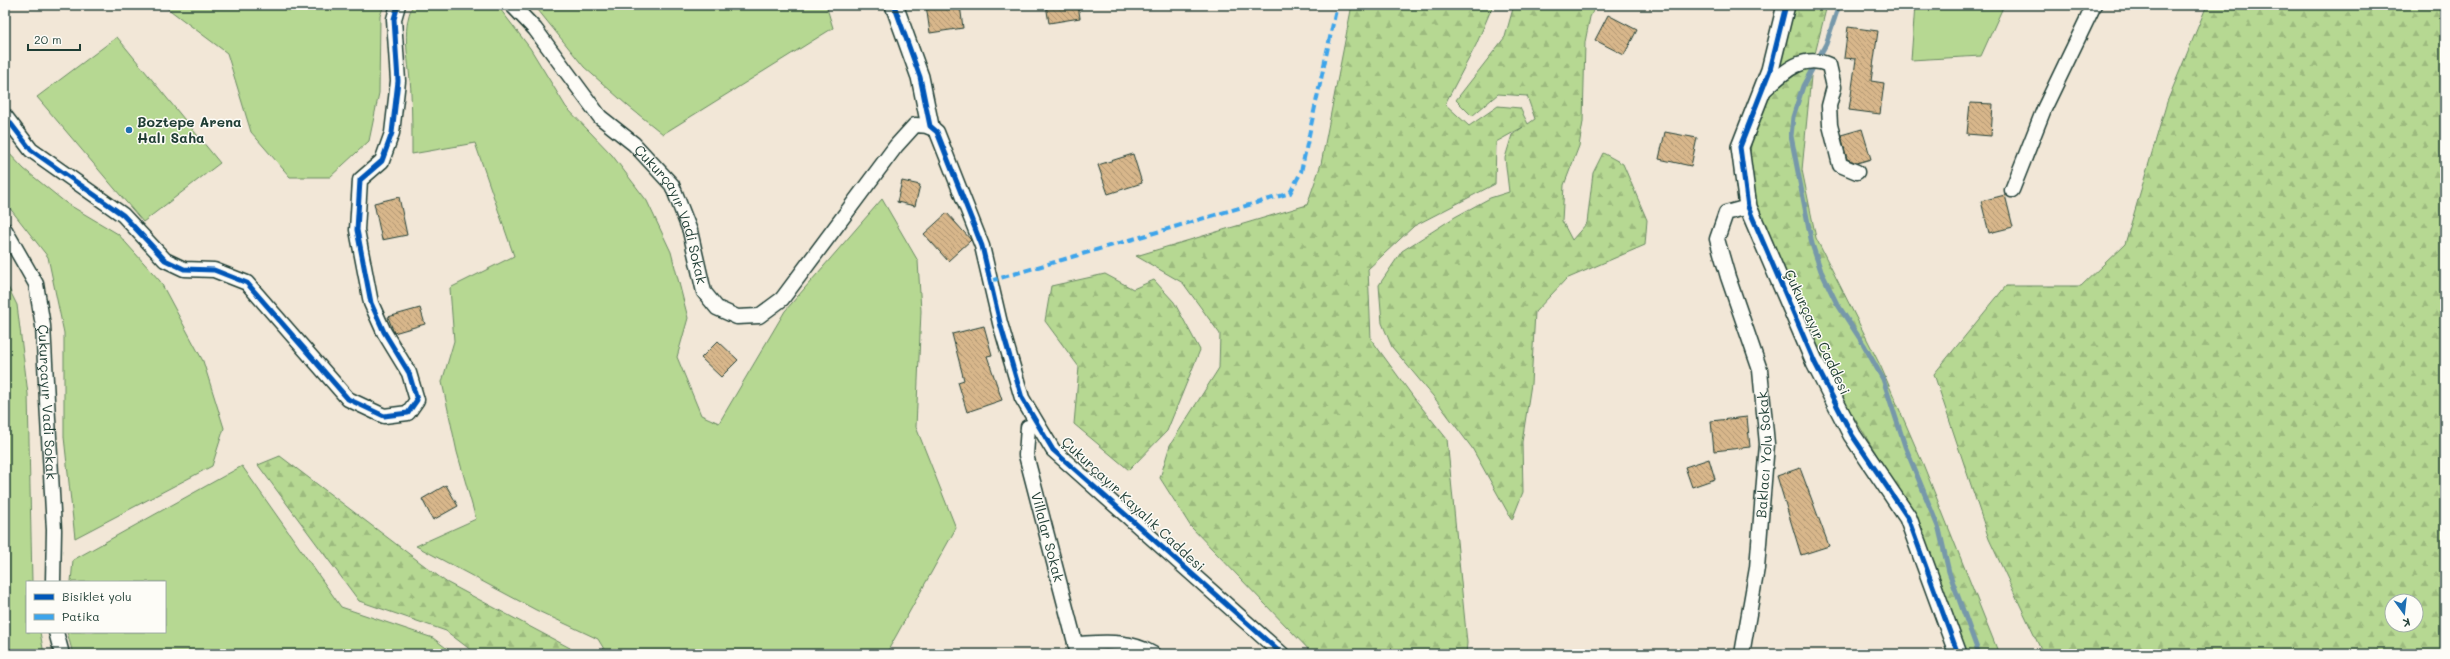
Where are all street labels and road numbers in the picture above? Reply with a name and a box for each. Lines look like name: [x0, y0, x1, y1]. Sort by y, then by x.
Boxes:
street label: Çukurçayır Vadi Sokak: [630, 140, 712, 286]
street label: Çukurçayır Caddesi: [1780, 266, 1855, 398]
street label: Çukurçayır Vadi Sokak: [34, 324, 61, 480]
street label: Baklacı Yolu Sokak: [1751, 390, 1776, 519]
street label: Çukurçayır Kayalık Caddesi: [1058, 432, 1209, 575]
street label: Villalar Sokak: [1027, 490, 1069, 584]

